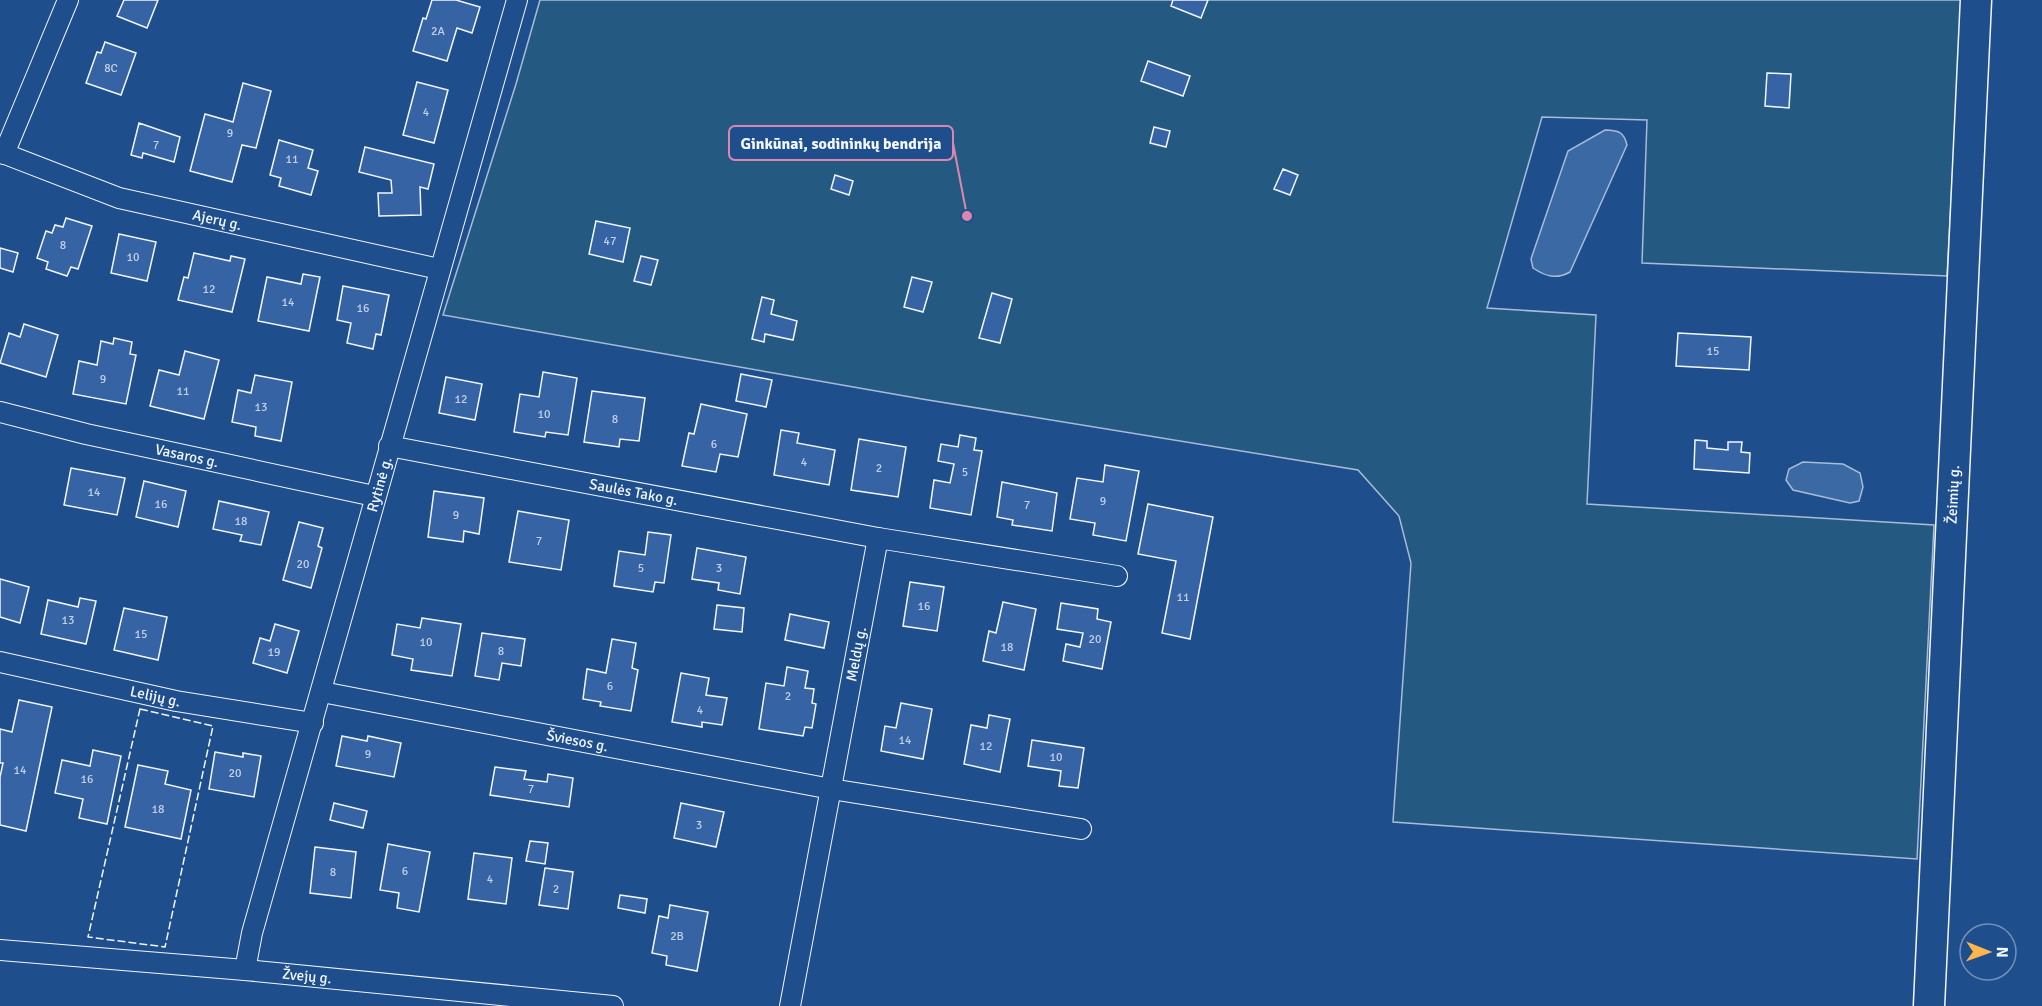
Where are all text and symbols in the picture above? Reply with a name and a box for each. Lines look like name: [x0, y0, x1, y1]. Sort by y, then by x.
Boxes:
house number: 2A: [431, 24, 446, 39]
house number: 8C: [104, 61, 118, 76]
house number: 4: [423, 105, 430, 120]
house number: 9: [227, 126, 233, 141]
callout: Ginkūnai, sodininkų bendrija: [729, 126, 953, 160]
text: Ginkūnai, sodininkų bendrija: [741, 134, 941, 154]
house number: 7: [153, 138, 159, 153]
house number: 11: [286, 152, 298, 167]
street label: Ajerų g.: [191, 206, 243, 234]
house number: 47: [604, 234, 616, 249]
house number: 8: [60, 238, 66, 253]
house number: 10: [127, 250, 139, 265]
house number: 12: [203, 282, 215, 297]
house number: 14: [282, 295, 295, 310]
house number: 16: [357, 301, 369, 316]
house number: 15: [1707, 344, 1719, 359]
house number: 9: [100, 372, 106, 387]
house number: 11: [177, 384, 189, 399]
house number: 12: [455, 392, 467, 407]
house number: 13: [255, 400, 267, 415]
house number: 10: [538, 407, 550, 422]
house number: 8: [612, 412, 618, 427]
house number: 6: [711, 437, 717, 452]
street label: Vasaros g.: [153, 440, 220, 471]
street label: Rytinė g.: [363, 455, 396, 514]
house number: 4: [801, 455, 808, 470]
house number: 2: [876, 461, 882, 476]
house number: 5: [962, 465, 968, 480]
street label: Žeimių g.: [1943, 465, 1963, 524]
street label: Saulės Tako g.: [588, 475, 680, 509]
house number: 14: [88, 485, 101, 500]
house number: 9: [1100, 494, 1106, 509]
house number: 16: [155, 497, 167, 512]
house number: 7: [1024, 498, 1030, 513]
house number: 9: [453, 508, 459, 523]
house number: 18: [235, 514, 247, 529]
house number: 7: [536, 534, 542, 549]
house number: 20: [297, 557, 309, 572]
house number: 5: [638, 561, 644, 576]
house number: 3: [716, 561, 722, 576]
house number: 11: [1177, 590, 1189, 605]
house number: 16: [918, 599, 930, 614]
house number: 13: [62, 613, 74, 628]
street label: Meldų g.: [842, 625, 870, 683]
house number: 15: [135, 627, 147, 642]
house number: 20: [1089, 632, 1101, 647]
house number: 10: [420, 635, 432, 650]
house number: 18: [1001, 640, 1013, 655]
house number: 8: [498, 644, 504, 659]
house number: 19: [268, 645, 280, 660]
house number: 6: [607, 679, 613, 694]
street label: Lelijų g.: [128, 682, 182, 711]
house number: 2: [785, 689, 791, 704]
house number: 4: [697, 703, 704, 718]
street label: Šviesos g.: [545, 725, 610, 755]
house number: 14: [899, 733, 912, 748]
house number: 12: [980, 739, 992, 754]
house number: 9: [365, 747, 371, 762]
house number: 10: [1050, 750, 1062, 765]
house number: 14: [14, 763, 27, 778]
house number: 20: [229, 766, 241, 781]
house number: 16: [81, 772, 93, 787]
house number: 7: [528, 782, 534, 797]
house number: 18: [152, 802, 164, 817]
house number: 3: [696, 818, 702, 833]
house number: 6: [402, 864, 408, 879]
house number: 8: [330, 865, 336, 880]
house number: 4: [487, 872, 494, 887]
house number: 2: [553, 882, 559, 897]
north arrow: [1958, 922, 2018, 982]
house number: 2B: [670, 929, 684, 944]
text: N: [1992, 947, 2012, 958]
street label: Žvejų g.: [281, 965, 333, 987]

